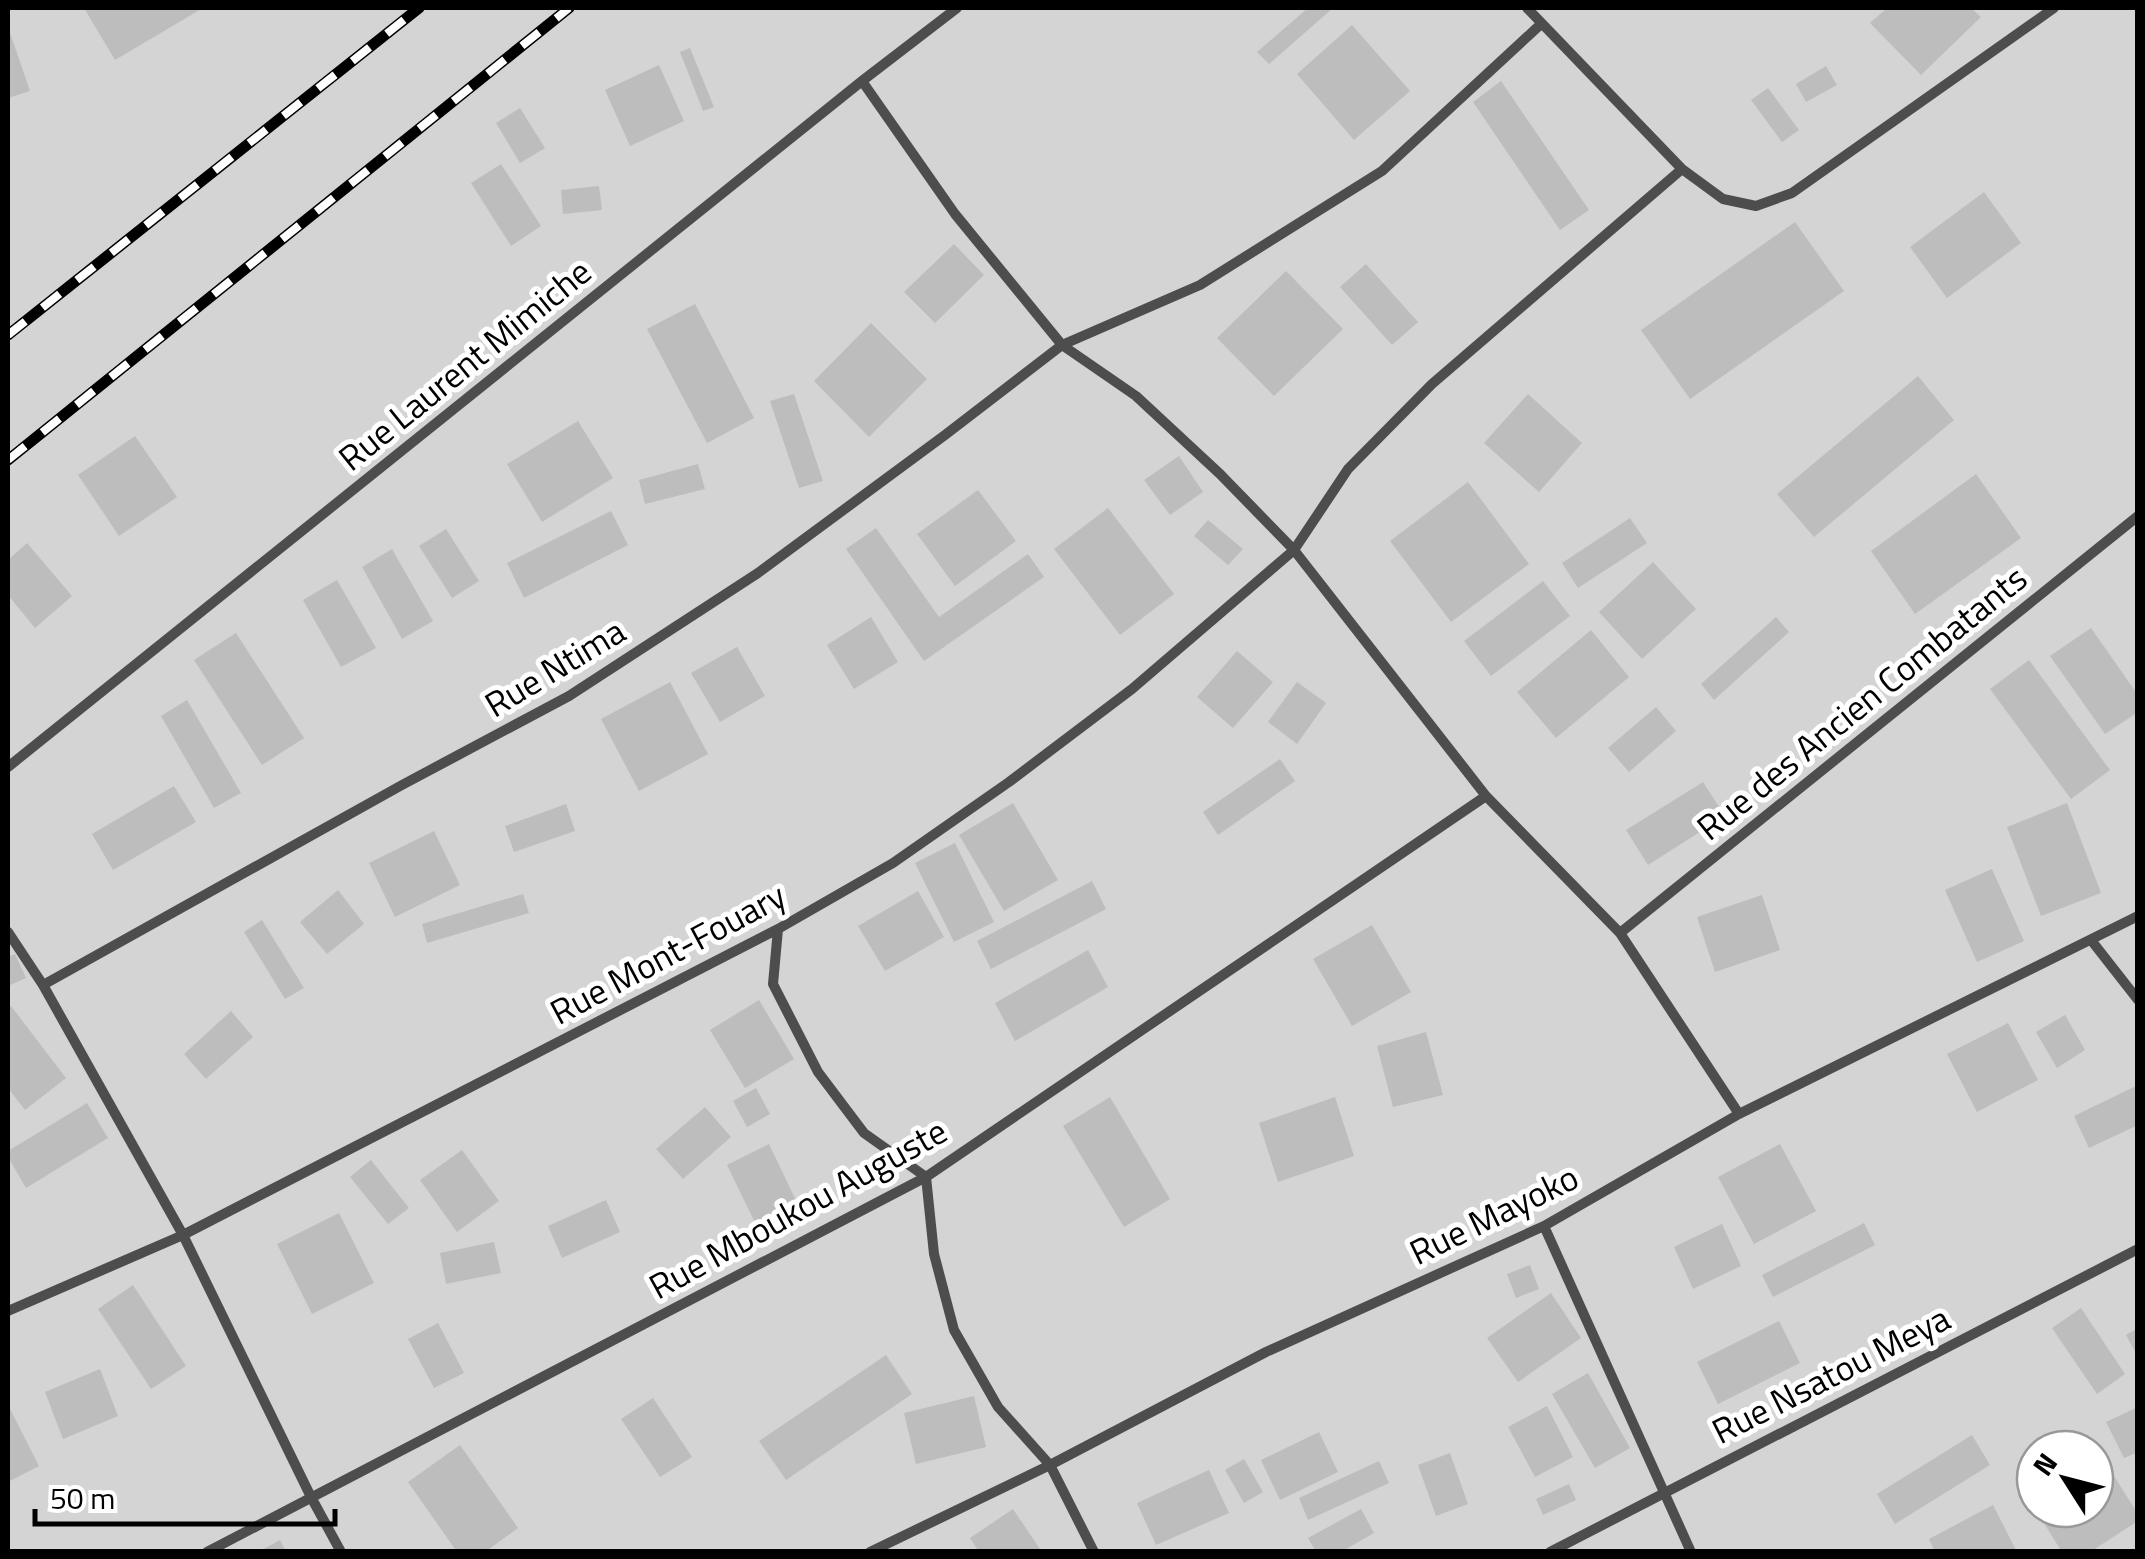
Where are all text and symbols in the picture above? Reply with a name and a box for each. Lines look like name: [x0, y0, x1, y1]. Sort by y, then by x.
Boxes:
street label: Rue Laurent Mimiche: [326, 245, 603, 483]
street label: Rue des Ancien Combatants: [1684, 552, 2038, 853]
street label: Rue Ntima: [474, 604, 635, 730]
street label: Rue Mont-Fouary: [540, 868, 795, 1038]
street label: Rue Mboukou Auguste: [639, 1104, 957, 1313]
street label: Rue Mayoko: [1400, 1150, 1587, 1278]
street label: Rue Nsatou Meya: [1702, 1291, 1959, 1457]
north arrow: [2015, 1429, 2115, 1529]
text: N: [2021, 1444, 2067, 1484]
scale bar: [35, 1464, 335, 1526]
text: 50 m: [50, 1475, 115, 1521]

